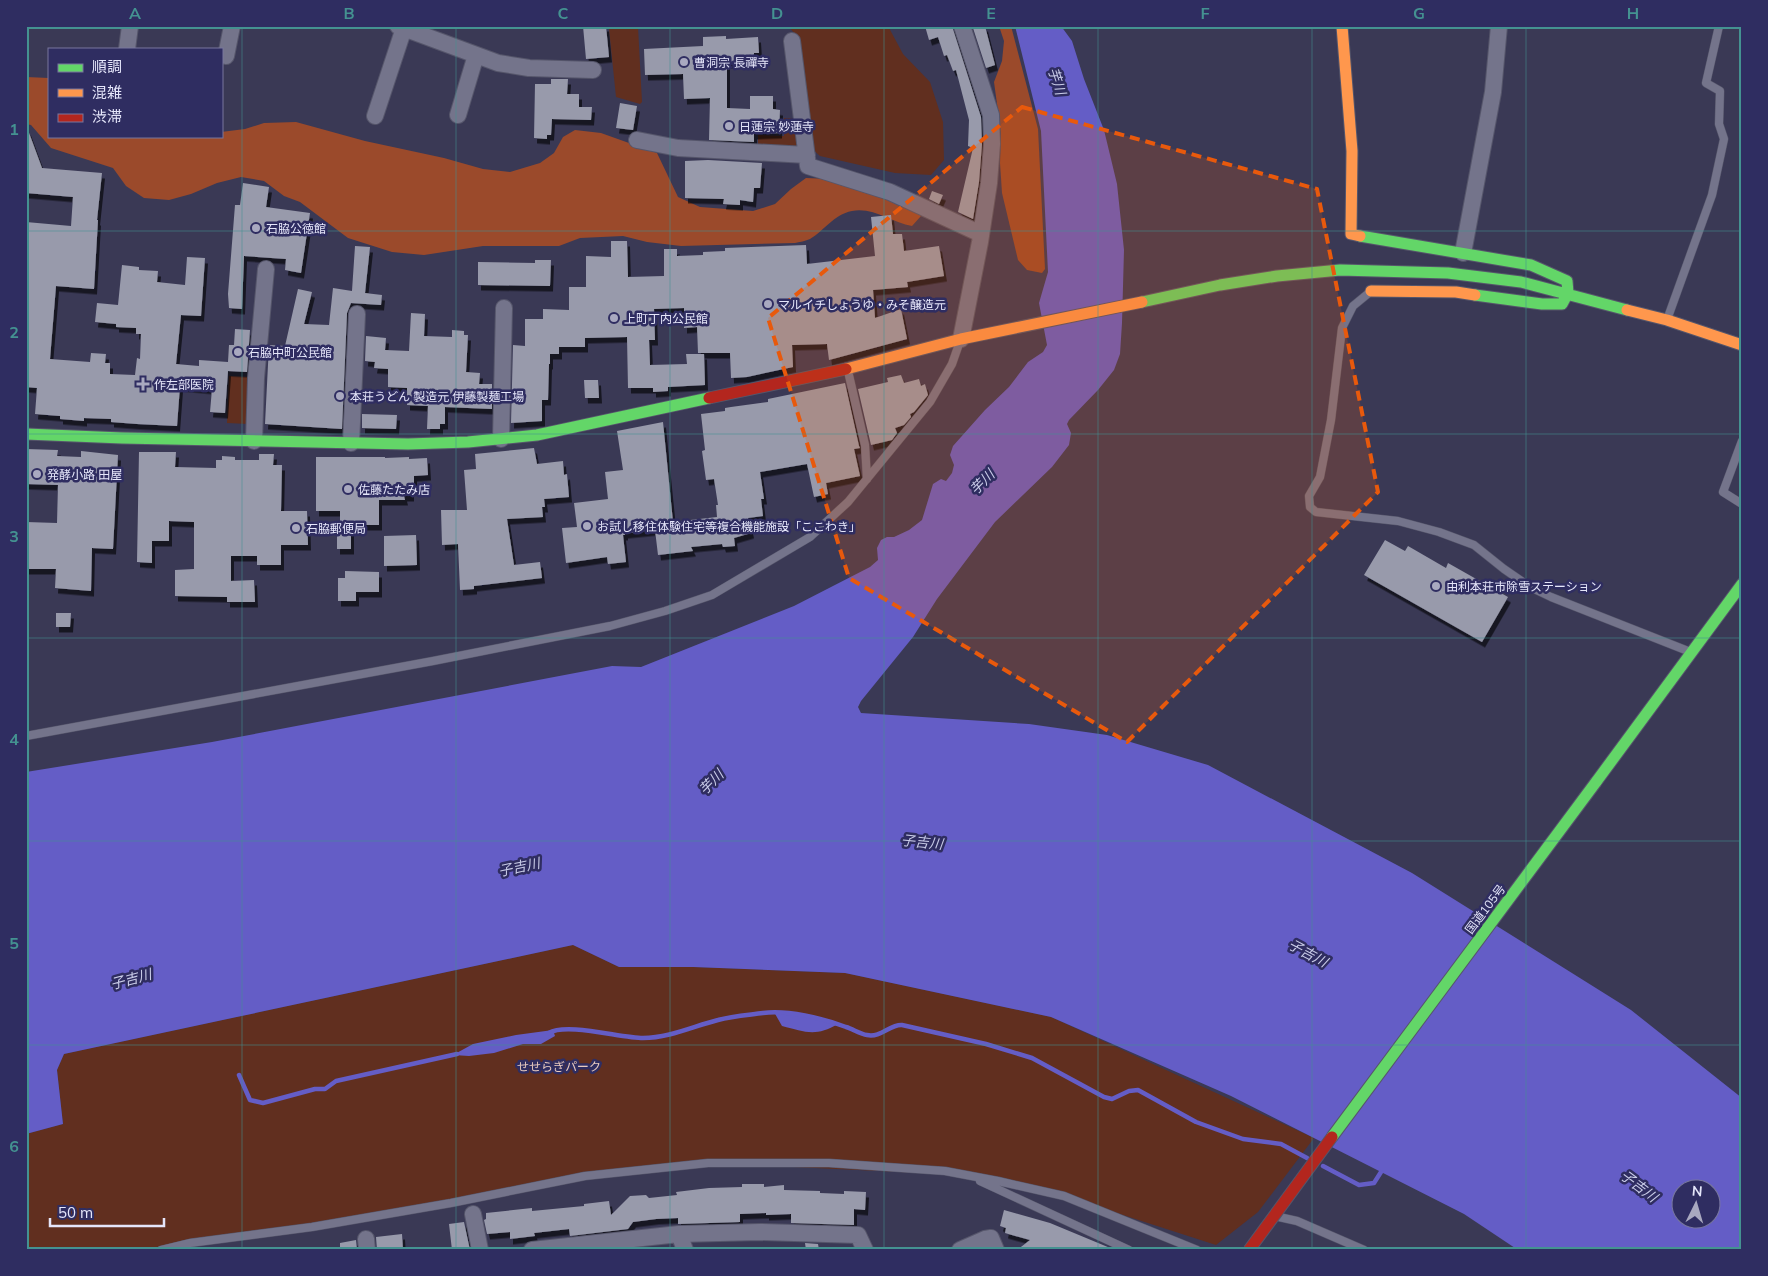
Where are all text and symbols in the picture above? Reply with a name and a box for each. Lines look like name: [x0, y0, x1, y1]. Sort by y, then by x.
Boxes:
text: A: [129, 3, 141, 23]
text: B: [343, 3, 355, 23]
text: C: [558, 3, 569, 23]
text: D: [771, 3, 783, 23]
text: E: [986, 3, 996, 23]
text: F: [1200, 3, 1210, 23]
text: G: [1413, 3, 1425, 23]
text: H: [1627, 3, 1639, 23]
legend: [48, 48, 222, 138]
place label: 曹洞宗 長禪寺: [694, 55, 769, 70]
marker: 曹洞宗 長禪寺: [678, 56, 690, 68]
text: 順調: [92, 57, 122, 76]
water label: 芋川: [1044, 65, 1071, 99]
text: 混雑: [92, 83, 122, 102]
text: 渋滞: [92, 107, 122, 126]
text: 1: [9, 119, 19, 139]
place label: 日蓮宗 妙蓮寺: [739, 119, 814, 134]
marker: 日蓮宗 妙蓮寺: [723, 120, 735, 132]
place label: 石脇公徳館: [266, 221, 326, 236]
marker: 石脇公徳館: [250, 222, 262, 234]
place label: マルイチしょうゆ・みそ醸造元: [778, 297, 946, 312]
marker: マルイチしょうゆ・みそ醸造元: [762, 298, 774, 310]
place label: 上町丁内公民館: [624, 311, 708, 326]
marker: 上町丁内公民館: [608, 312, 620, 324]
text: 2: [9, 322, 19, 342]
place label: 石脇中町公民館: [248, 345, 332, 360]
marker: 石脇中町公民館: [232, 346, 244, 358]
marker: 作左部医院: [136, 377, 150, 391]
place label: 作左部医院: [154, 377, 214, 392]
place label: 本荘うどん 製造元 伊藤製麺工場: [350, 389, 524, 404]
marker: 本荘うどん 製造元 伊藤製麺工場: [334, 390, 346, 402]
water label: 芋川: [966, 464, 1000, 498]
place label: 発酵小路 田屋: [47, 467, 122, 482]
marker: 発酵小路 田屋: [31, 468, 43, 480]
place label: 佐藤たたみ店: [358, 482, 430, 497]
marker: 佐藤たたみ店: [342, 483, 354, 495]
place label: お試し移住体験住宅等複合機能施設「ここわき」: [597, 519, 861, 534]
marker: お試し移住体験住宅等複合機能施設「ここわき」: [581, 520, 593, 532]
place label: 石脇郵便局: [306, 521, 366, 536]
marker: 石脇郵便局: [290, 522, 302, 534]
text: 3: [9, 526, 19, 546]
place label: 由利本荘市除雪ステーション: [1446, 579, 1602, 594]
marker: 由利本荘市除雪ステーション: [1430, 580, 1442, 592]
text: 4: [9, 729, 19, 749]
water label: 芋川: [695, 764, 729, 798]
water label: 子吉川: [900, 831, 946, 853]
water label: 子吉川: [497, 853, 543, 880]
street label: 国道105号: [1462, 881, 1508, 937]
text: 5: [9, 933, 19, 953]
water label: 子吉川: [1285, 935, 1333, 972]
water label: 子吉川: [108, 964, 156, 993]
park label: せせらぎパーク: [517, 1059, 601, 1074]
text: 6: [9, 1136, 19, 1156]
water label: 子吉川: [1617, 1166, 1663, 1207]
north arrow: [1670, 1178, 1720, 1228]
text: N: [1691, 1182, 1703, 1200]
scale bar: [50, 1196, 164, 1228]
text: 50 m: [58, 1203, 93, 1222]

